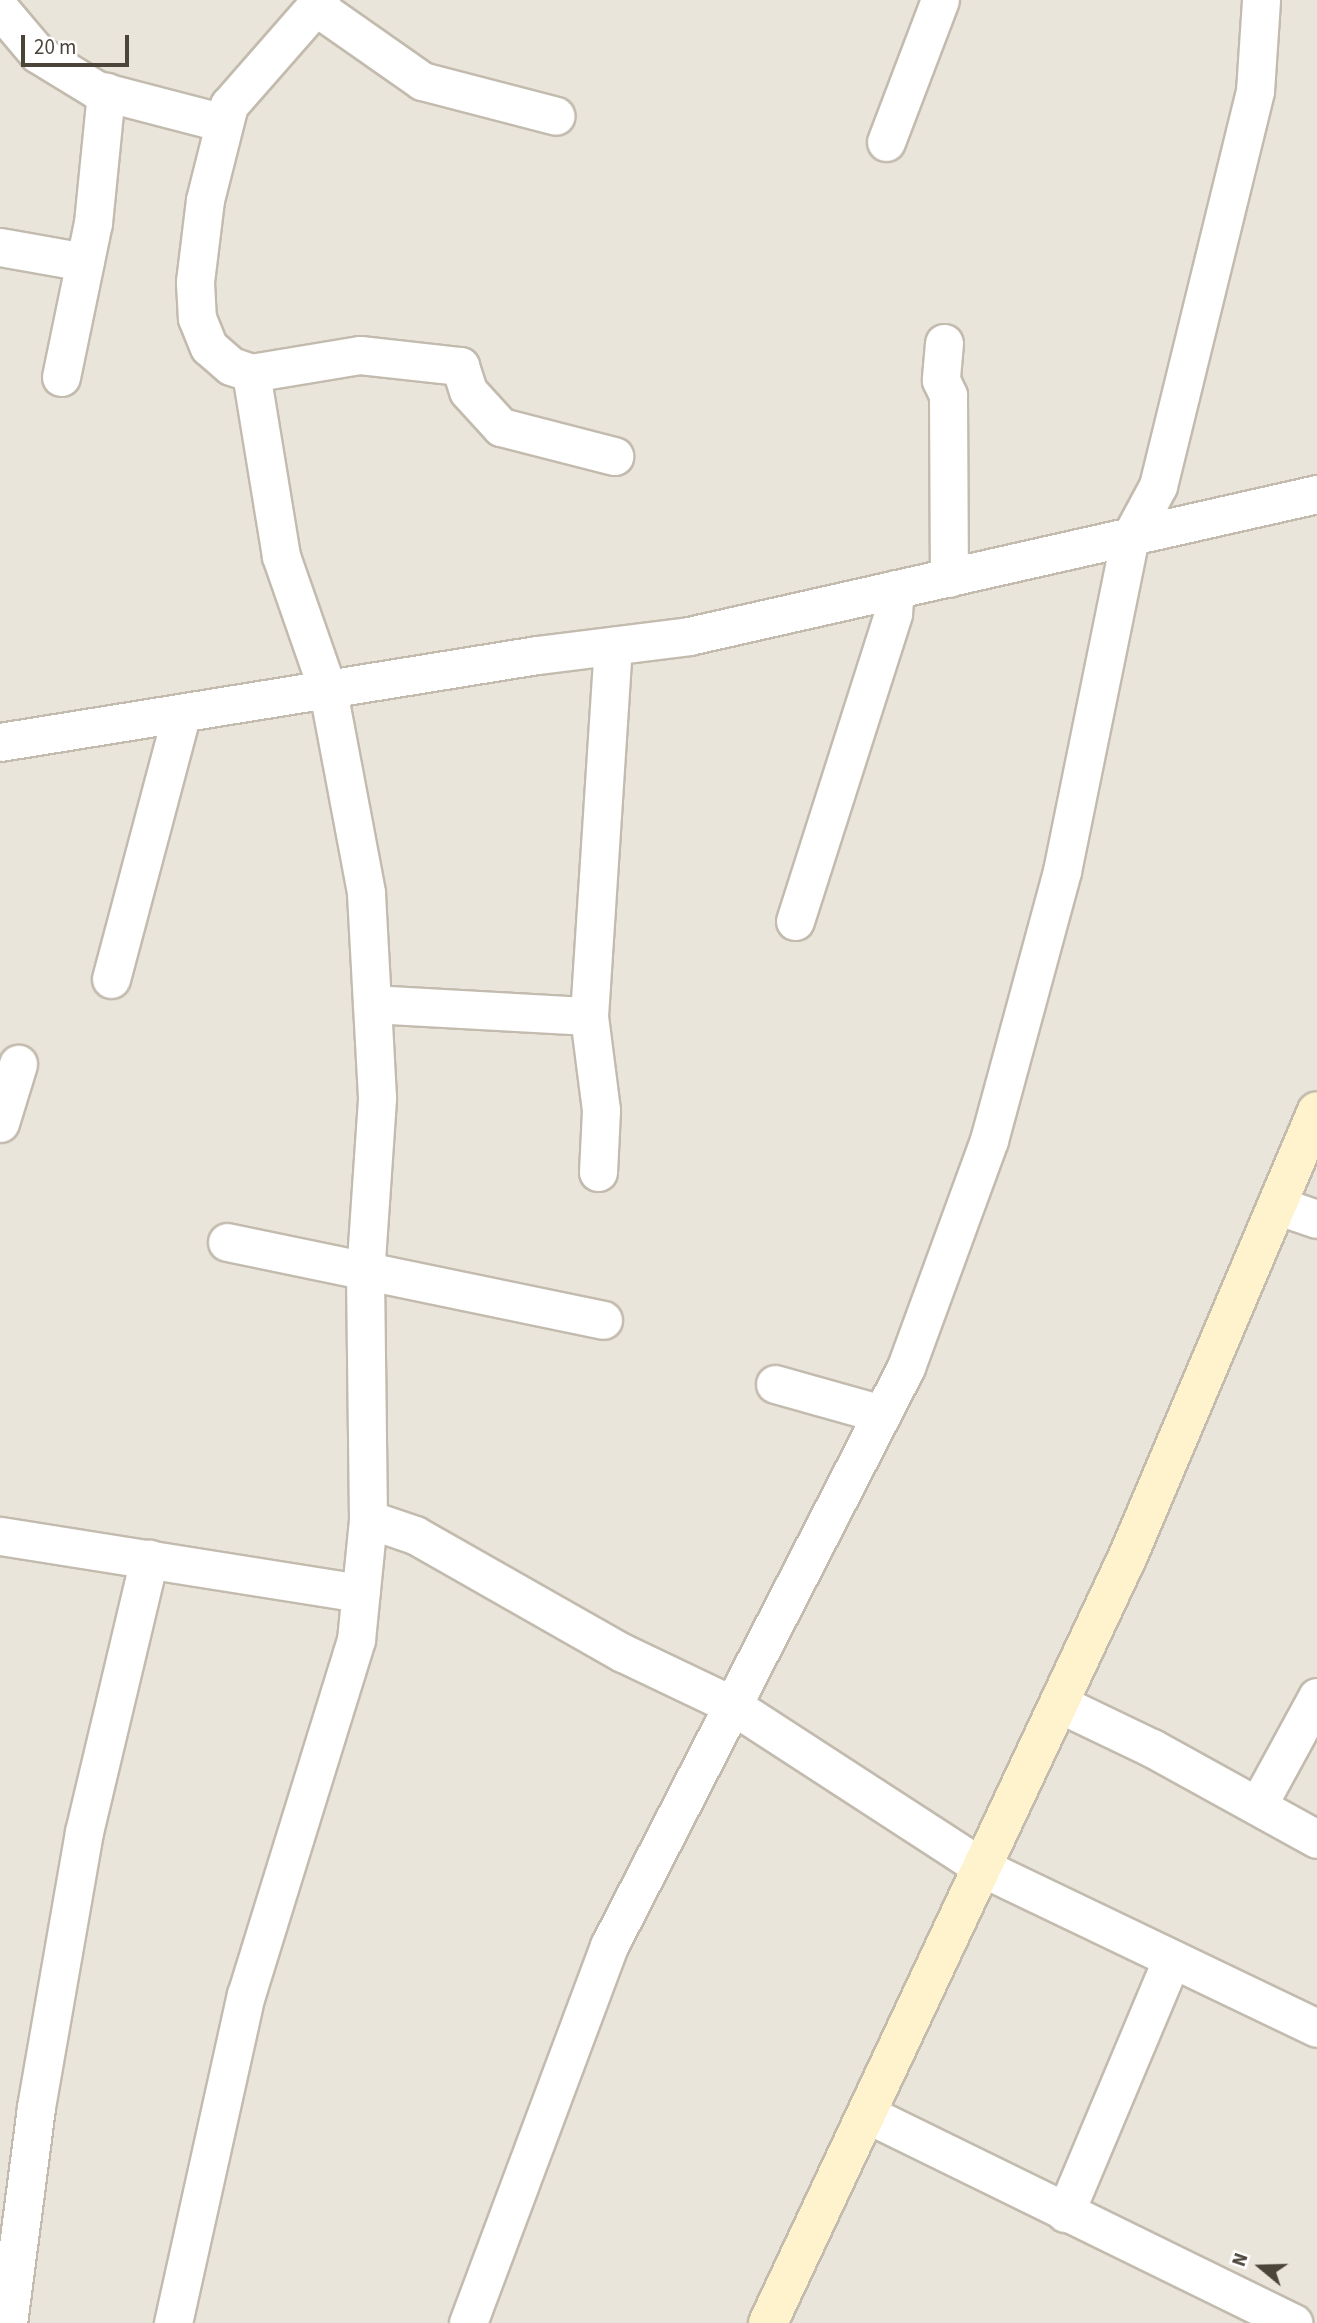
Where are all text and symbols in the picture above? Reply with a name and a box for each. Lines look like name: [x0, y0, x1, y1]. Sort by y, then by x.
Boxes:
scale bar: [24, 21, 133, 65]
text: 20 m: [34, 32, 76, 62]
north arrow: [1226, 2232, 1296, 2302]
text: N: [1226, 2250, 1255, 2270]

